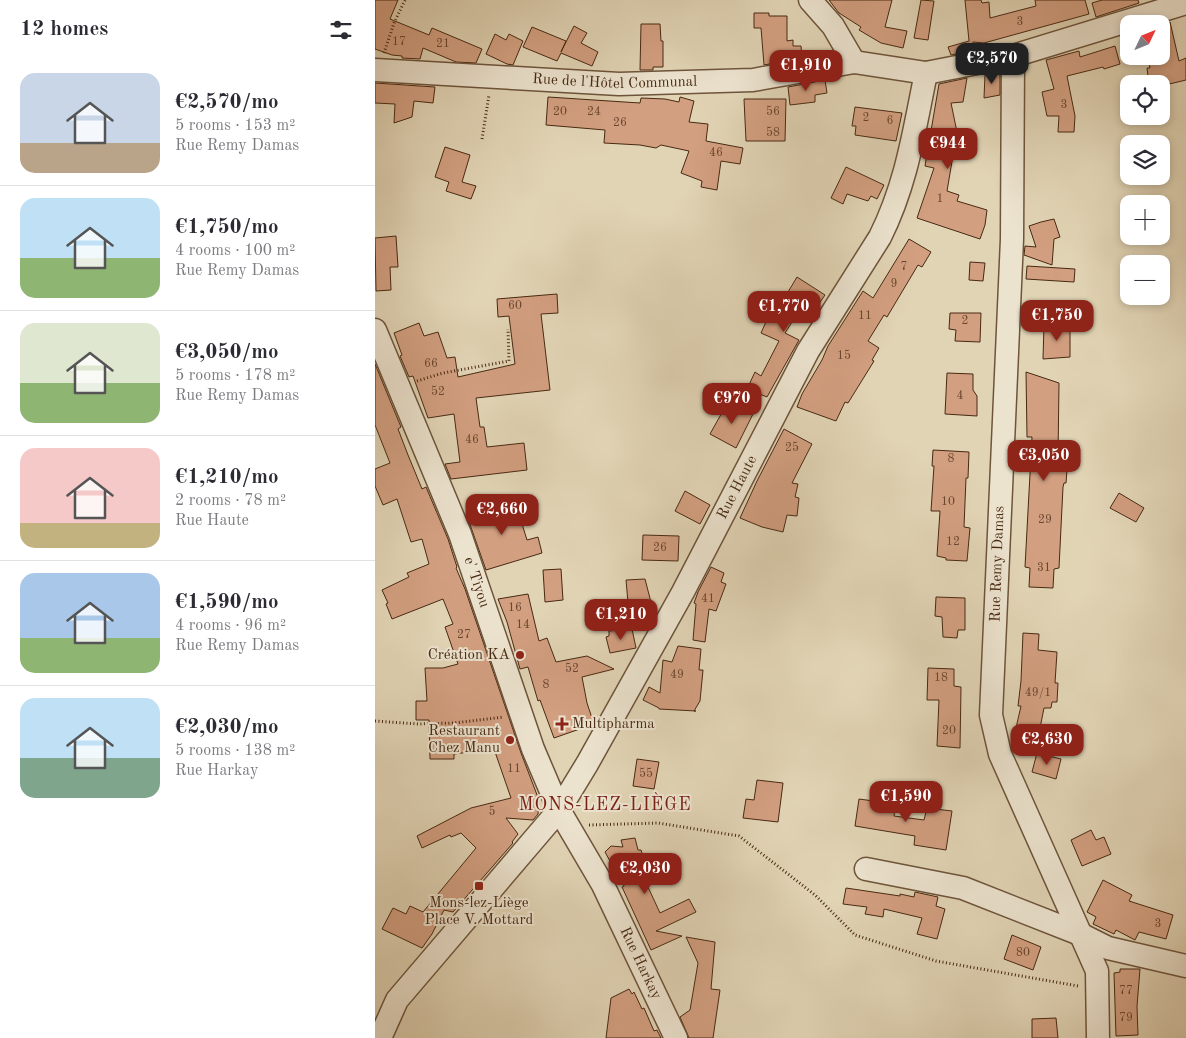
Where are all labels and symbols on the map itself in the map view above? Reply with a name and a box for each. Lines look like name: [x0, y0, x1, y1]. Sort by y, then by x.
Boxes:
north arrow: [1120, 15, 1170, 65]
house number: 3: [1017, 16, 1023, 28]
house number: 17: [392, 36, 406, 48]
house number: 21: [436, 38, 450, 50]
pin: €2,570: [951, 42, 1033, 85]
pin: €1,910: [765, 49, 847, 92]
street label: Rue de l'Hôtel Communal: [532, 72, 697, 92]
house number: 3: [1061, 99, 1067, 111]
house number: 56: [766, 105, 780, 118]
house number: 20: [553, 106, 567, 118]
house number: 24: [587, 106, 601, 118]
house number: 2: [863, 112, 869, 124]
house number: 6: [887, 115, 894, 127]
house number: 26: [613, 117, 627, 129]
house number: 58: [766, 126, 780, 139]
pin: €944: [918, 128, 978, 170]
house number: 46: [709, 147, 723, 159]
house number: 1: [937, 193, 943, 205]
house number: 7: [901, 261, 907, 273]
house number: 9: [891, 278, 897, 290]
pin: €1,770: [743, 290, 825, 333]
house number: 60: [508, 300, 522, 312]
pin: €1,750: [1016, 300, 1098, 342]
house number: 11: [858, 310, 872, 322]
house number: 2: [962, 315, 968, 327]
house number: 15: [837, 349, 851, 362]
house number: 66: [424, 358, 438, 370]
pin: €970: [702, 382, 762, 425]
house number: 52: [431, 385, 445, 398]
house number: 4: [957, 390, 964, 402]
house number: 46: [465, 434, 479, 446]
pin: €3,050: [1003, 440, 1085, 482]
house number: 25: [785, 441, 799, 454]
street label: Rue Haute: [715, 453, 760, 522]
house number: 8: [948, 453, 955, 465]
pin: €2,660: [461, 494, 543, 536]
house number: 10: [941, 496, 955, 508]
street label: Rue Remy Damas: [988, 506, 1008, 622]
house number: 29: [1038, 514, 1052, 526]
house number: 12: [946, 536, 960, 548]
house number: 26: [653, 542, 667, 554]
street label: e' Tiyou: [461, 555, 492, 609]
house number: 31: [1037, 562, 1051, 574]
house number: 41: [701, 593, 715, 605]
pin: €1,210: [580, 598, 662, 641]
house number: 16: [508, 602, 522, 614]
house number: 14: [516, 619, 530, 631]
house number: 27: [457, 629, 471, 641]
place label: Création KA: [428, 648, 511, 663]
marker: Création KA: [514, 649, 526, 661]
house number: 52: [565, 662, 579, 675]
house number: 49: [670, 669, 684, 681]
house number: 18: [934, 672, 948, 684]
house number: 8: [543, 679, 550, 691]
house number: 49/1: [1025, 687, 1051, 699]
place label: Multipharma: [572, 717, 655, 732]
marker: Multipharma: [556, 718, 568, 730]
place label: Restaurant Chez Manu: [428, 724, 500, 756]
pin: €2,630: [1006, 724, 1088, 766]
house number: 20: [942, 725, 956, 737]
marker: Restaurant Chez Manu: [504, 734, 516, 746]
house number: 11: [507, 763, 521, 775]
house number: 55: [639, 767, 653, 780]
pin: €1,590: [865, 780, 947, 823]
district label: MONS-LEZ-LIÈGE: [518, 792, 692, 814]
house number: 5: [489, 805, 496, 818]
pin: €2,030: [604, 852, 686, 895]
marker: Mons-lez-Liège Place V. Mottard: [473, 880, 485, 892]
place label: Mons-lez-Liège Place V. Mottard: [425, 896, 534, 928]
house number: 3: [1155, 918, 1161, 930]
street label: Rue Harkay: [617, 925, 664, 1002]
house number: 80: [1016, 947, 1030, 959]
house number: 77: [1119, 985, 1133, 997]
house number: 79: [1119, 1012, 1133, 1024]

